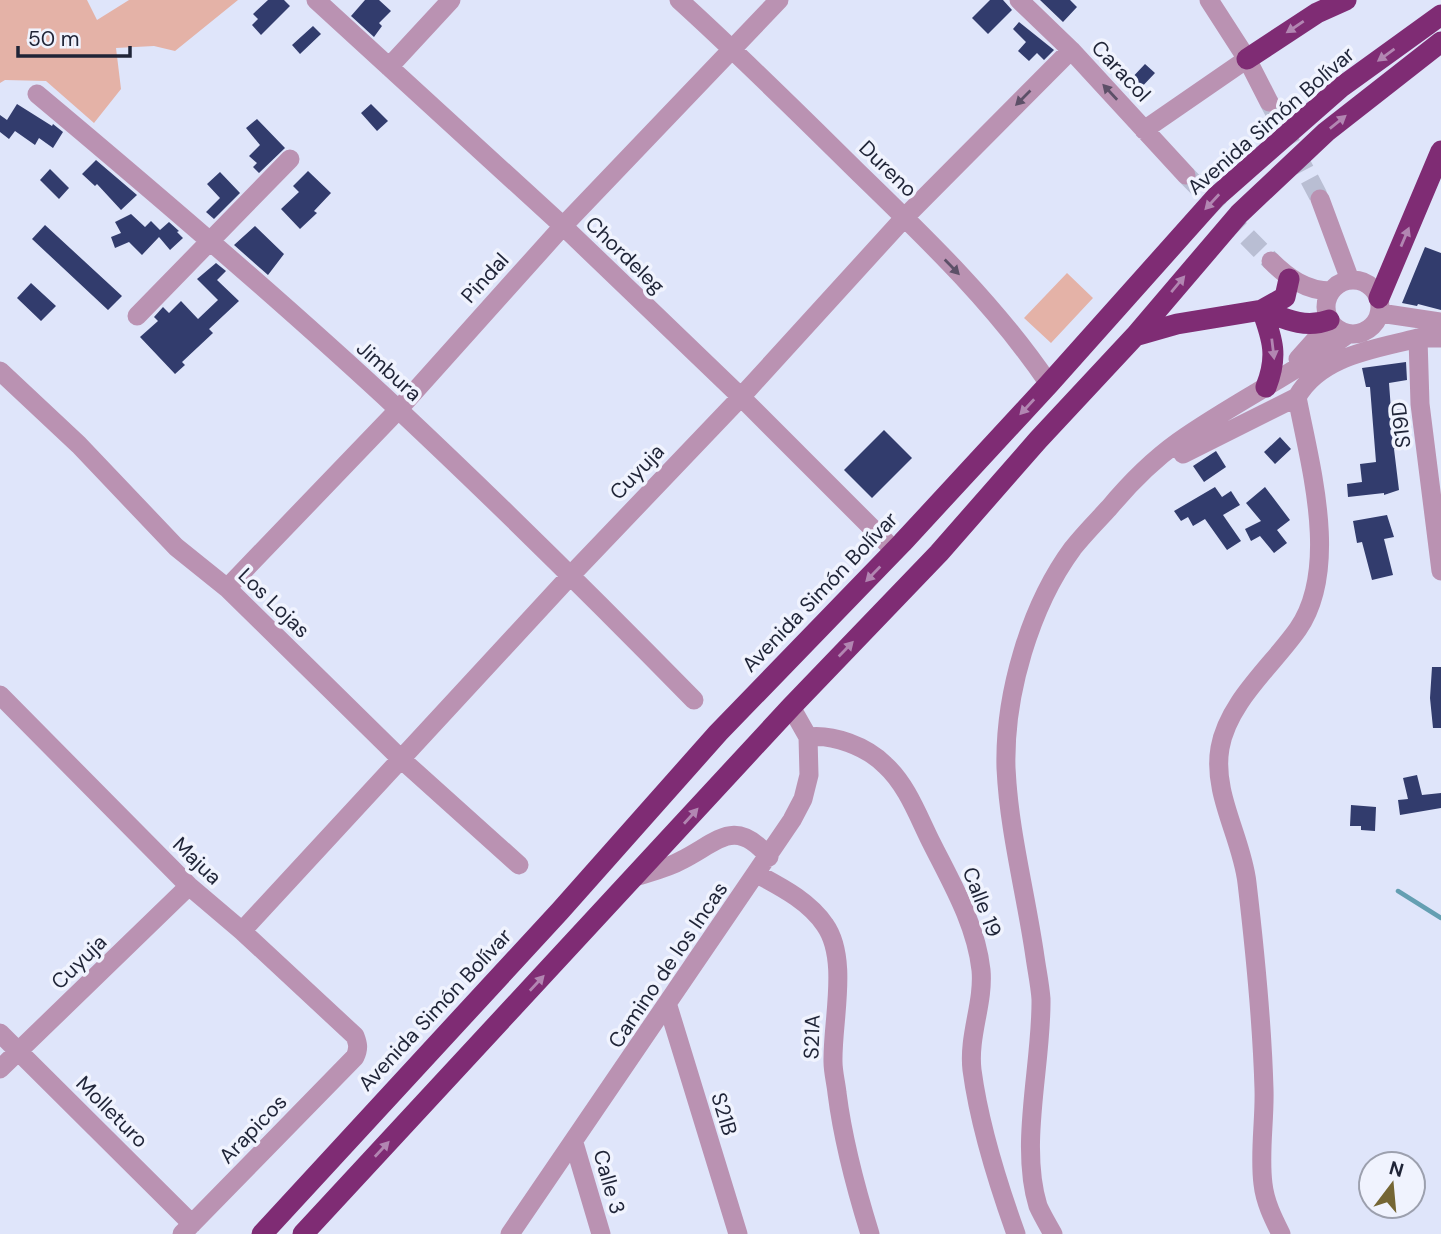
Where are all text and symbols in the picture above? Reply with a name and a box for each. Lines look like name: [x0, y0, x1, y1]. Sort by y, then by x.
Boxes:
scale bar: [18, 14, 130, 58]
one-way arrow: [1286, 20, 1304, 34]
text: 50 m: [28, 25, 79, 53]
street label: Caracol: [1085, 34, 1157, 108]
street label: Avenida Simón Bolívar: [1181, 40, 1361, 201]
one-way arrow: [1377, 48, 1395, 62]
one-way arrow: [1102, 84, 1118, 101]
one-way arrow: [1014, 90, 1031, 107]
one-way arrow: [1329, 115, 1346, 130]
street label: Dureno: [853, 135, 923, 203]
one-way arrow: [1205, 193, 1221, 210]
street label: Chordeleg: [579, 210, 671, 300]
one-way arrow: [1399, 227, 1410, 248]
street label: Pindal: [455, 247, 515, 309]
one-way arrow: [943, 258, 959, 275]
one-way arrow: [1170, 275, 1185, 292]
street label: Jimbura: [350, 334, 428, 408]
one-way arrow: [1267, 338, 1278, 360]
one-way arrow: [1020, 398, 1036, 415]
street label: S19D: [1385, 400, 1417, 450]
street label: Cuyuja: [604, 438, 670, 506]
street label: Avenida Simón Bolívar: [736, 506, 904, 678]
street label: Los Lojas: [232, 562, 316, 644]
one-way arrow: [865, 565, 881, 582]
one-way arrow: [837, 641, 853, 658]
one-way arrow: [683, 807, 699, 825]
street label: Majua: [167, 831, 227, 891]
street label: Calle 19: [956, 863, 1008, 941]
street label: Camino de los Incas: [602, 876, 734, 1054]
street label: Avenida Simón Bolívar: [352, 922, 518, 1097]
street label: Cuyuja: [45, 929, 113, 995]
one-way arrow: [528, 975, 544, 992]
street label: S21A: [797, 1014, 827, 1060]
street label: Molleturo: [70, 1070, 154, 1154]
street label: Arapicos: [213, 1088, 293, 1170]
street label: S21B: [704, 1089, 744, 1139]
one-way arrow: [374, 1140, 390, 1158]
street label: Calle 3: [586, 1147, 632, 1217]
north arrow: [1357, 1150, 1427, 1220]
text: N: [1386, 1155, 1407, 1183]

